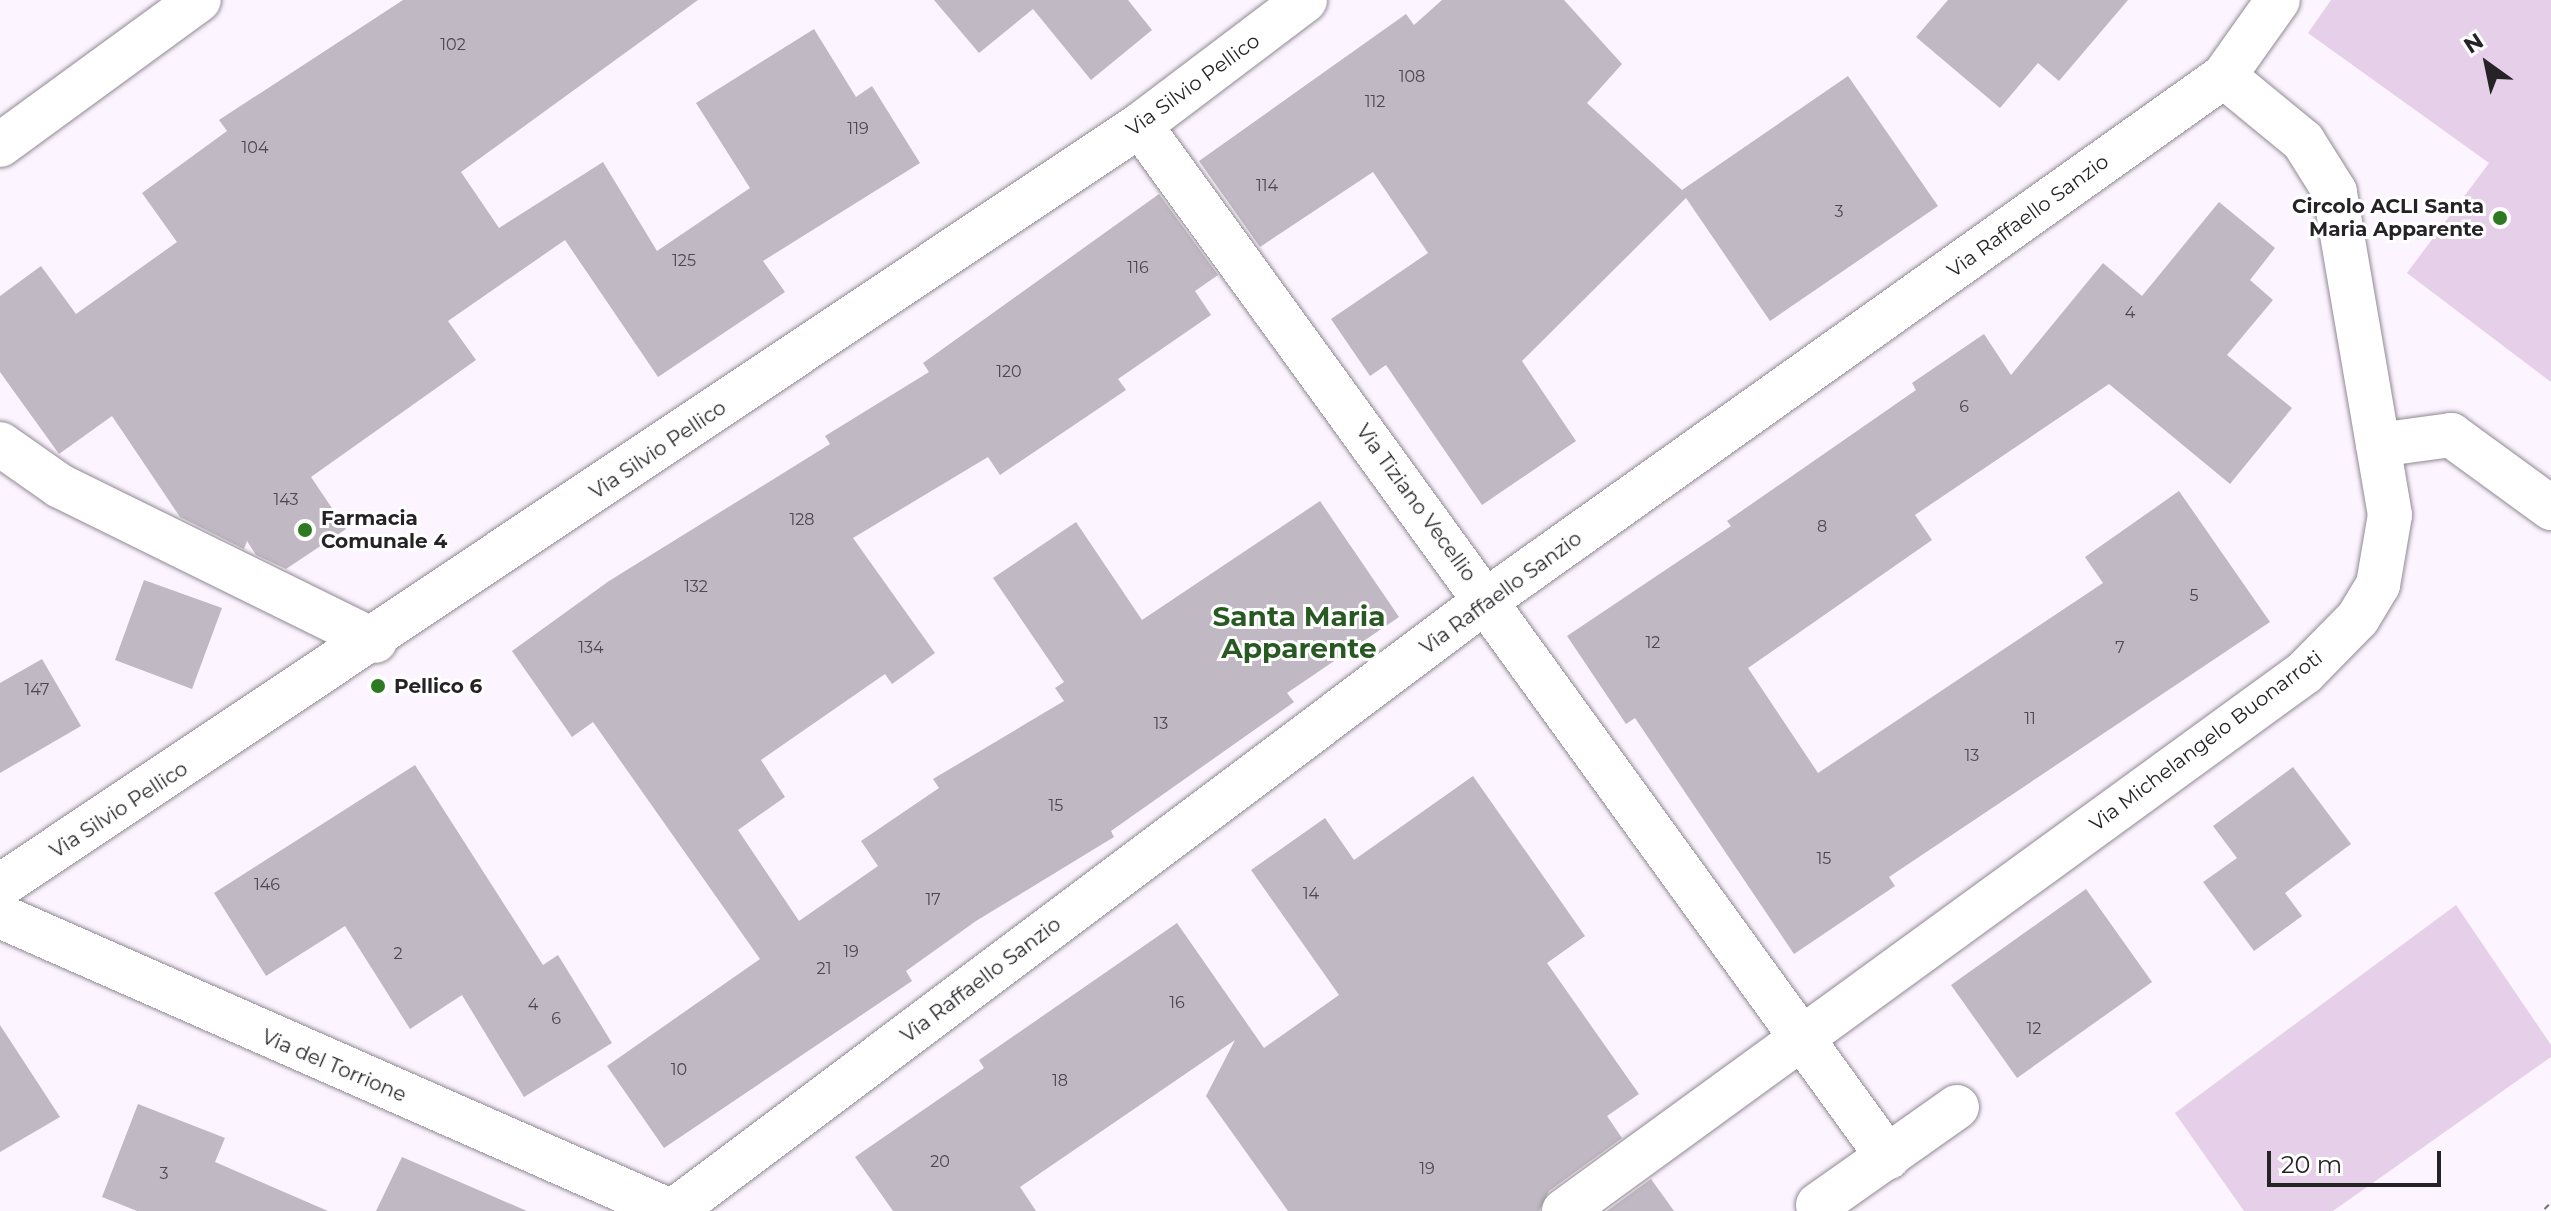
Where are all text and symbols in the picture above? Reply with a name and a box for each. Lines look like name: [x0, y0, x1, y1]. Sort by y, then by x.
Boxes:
north arrow: [2447, 24, 2527, 104]
text: N: [2459, 27, 2488, 60]
street label: Via Silvio Pellico: [1122, 29, 1264, 141]
house number: 102: [440, 35, 466, 55]
house number: 108: [1399, 67, 1425, 87]
house number: 112: [1365, 92, 1385, 112]
house number: 119: [847, 119, 869, 139]
house number: 104: [242, 138, 268, 158]
street label: Via Raffaello Sanzio: [1943, 149, 2113, 283]
house number: 114: [1256, 176, 1278, 196]
place label: Circolo ACLI Santa Maria Apparente: [2292, 194, 2484, 241]
house number: 3: [1834, 202, 1844, 222]
marker: Circolo ACLI Santa Maria Apparente: [2491, 209, 2509, 227]
house number: 125: [672, 251, 696, 271]
house number: 116: [1127, 258, 1149, 278]
house number: 4: [2125, 303, 2135, 323]
house number: 120: [996, 362, 1022, 382]
street label: Via Silvio Pellico: [585, 396, 731, 504]
house number: 6: [1959, 397, 1969, 417]
street label: Via Tiziano Vecellio: [1351, 420, 1481, 586]
house number: 143: [273, 490, 299, 510]
place label: Farmacia Comunale 4: [321, 506, 447, 553]
house number: 128: [789, 510, 815, 530]
house number: 8: [1817, 517, 1827, 537]
marker: Farmacia Comunale 4: [296, 521, 314, 539]
street label: Via Raffaello Sanzio: [1416, 526, 1586, 660]
house number: 132: [684, 577, 708, 597]
house number: 5: [2189, 586, 2199, 606]
district label: Santa Maria Apparente: [1212, 599, 1386, 665]
house number: 12: [1646, 633, 1660, 653]
house number: 134: [578, 638, 604, 658]
house number: 7: [2115, 638, 2125, 658]
street label: Via Michelangelo Buonarroti: [2085, 646, 2327, 836]
place label: Pellico 6: [394, 674, 482, 698]
marker: Pellico 6: [369, 677, 387, 695]
house number: 147: [25, 680, 49, 700]
house number: 11: [2024, 709, 2036, 729]
house number: 13: [1154, 714, 1168, 734]
house number: 13: [1965, 746, 1979, 766]
street label: Via Silvio Pellico: [46, 757, 192, 863]
house number: 15: [1049, 796, 1063, 816]
house number: 15: [1817, 849, 1831, 869]
house number: 146: [254, 875, 280, 895]
house number: 14: [1303, 884, 1319, 904]
house number: 17: [925, 890, 941, 910]
street label: Via Raffaello Sanzio: [896, 912, 1066, 1048]
house number: 19: [843, 942, 859, 962]
house number: 2: [393, 944, 403, 964]
house number: 21: [817, 959, 831, 979]
house number: 16: [1169, 993, 1185, 1013]
house number: 4: [528, 995, 538, 1015]
house number: 6: [551, 1009, 561, 1029]
house number: 12: [2027, 1019, 2041, 1039]
street label: Via del Torrione: [258, 1025, 410, 1107]
house number: 10: [671, 1060, 687, 1080]
house number: 18: [1052, 1071, 1068, 1091]
scale bar: [2271, 1135, 2445, 1185]
text: 20 m: [2281, 1150, 2342, 1179]
house number: 20: [930, 1152, 950, 1172]
house number: 19: [1419, 1159, 1435, 1179]
house number: 3: [159, 1164, 169, 1184]

